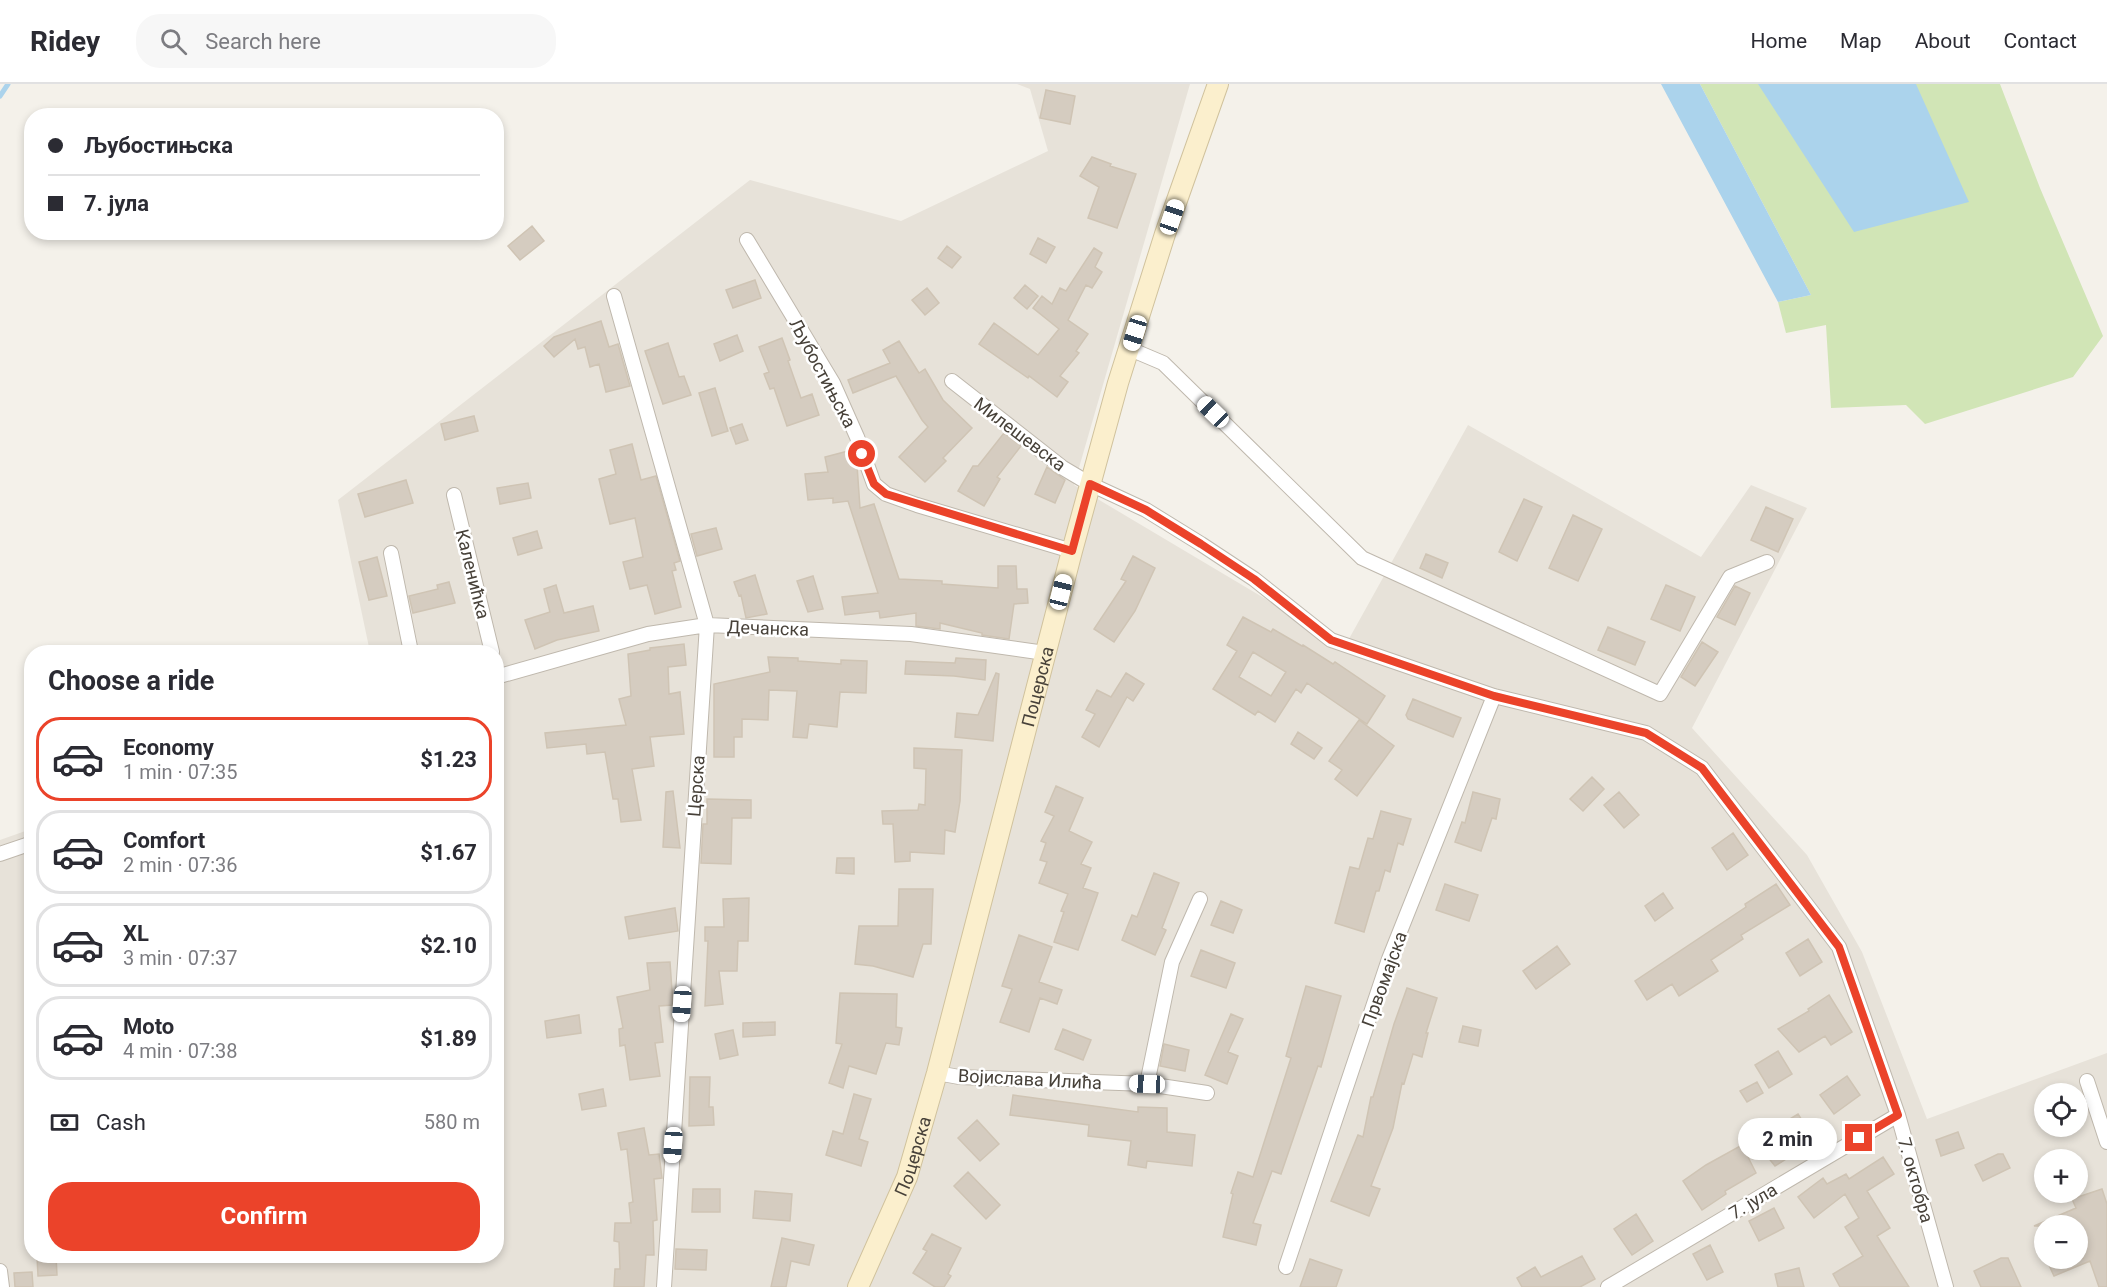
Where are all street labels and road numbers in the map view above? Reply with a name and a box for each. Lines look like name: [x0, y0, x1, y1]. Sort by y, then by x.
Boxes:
street label: Љубостињска: [785, 315, 861, 431]
street label: Милешевска: [970, 393, 1070, 475]
street label: Каленићка: [452, 527, 494, 621]
street label: Дечанска: [727, 616, 809, 640]
street label: Поцерска: [1017, 644, 1057, 729]
street label: Церска: [683, 754, 709, 818]
street label: Првомајска: [1357, 928, 1411, 1030]
street label: Војислава Илића: [957, 1065, 1103, 1093]
street label: Поцерска: [889, 1114, 934, 1199]
street label: 7. октобра: [1894, 1135, 1938, 1225]
street label: 7. јула: [1725, 1179, 1781, 1223]

